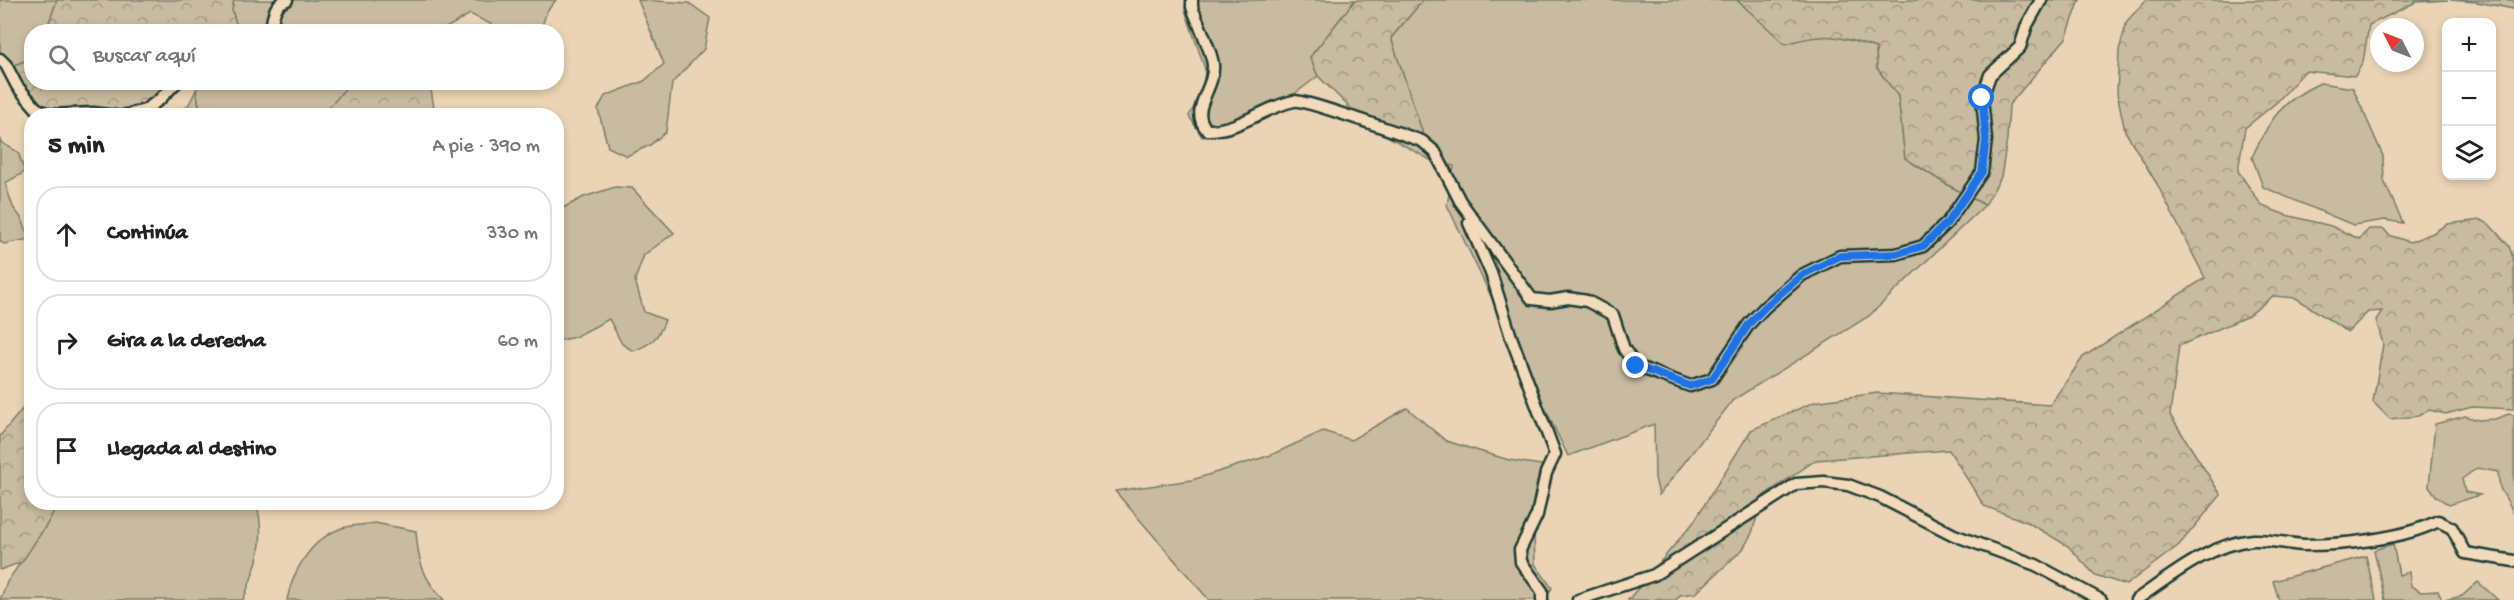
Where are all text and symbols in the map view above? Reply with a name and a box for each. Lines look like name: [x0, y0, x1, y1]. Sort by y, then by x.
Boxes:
north arrow: [2370, 18, 2424, 72]
map controls: [2442, 18, 2496, 180]
button: +: [2442, 18, 2496, 72]
search box: [24, 24, 564, 90]
icon: search: [45, 41, 78, 74]
text: Buscar aquí: [93, 44, 196, 70]
button: −: [2442, 72, 2496, 126]
route start: [1968, 84, 1994, 110]
button: layers: [2442, 126, 2496, 180]
text: 5 min: [48, 132, 104, 163]
text: A pie · 390 m: [433, 136, 540, 159]
icon: ahead: [50, 218, 83, 251]
text: Continúa: [107, 221, 188, 247]
text: 330 m: [487, 223, 538, 246]
icon: right: [50, 326, 83, 359]
text: Gira a la derecha: [107, 329, 265, 355]
text: 60 m: [498, 331, 538, 354]
route end: [1622, 352, 1648, 378]
icon: arrive: [50, 434, 83, 467]
text: Llegada al destino: [107, 437, 277, 463]

